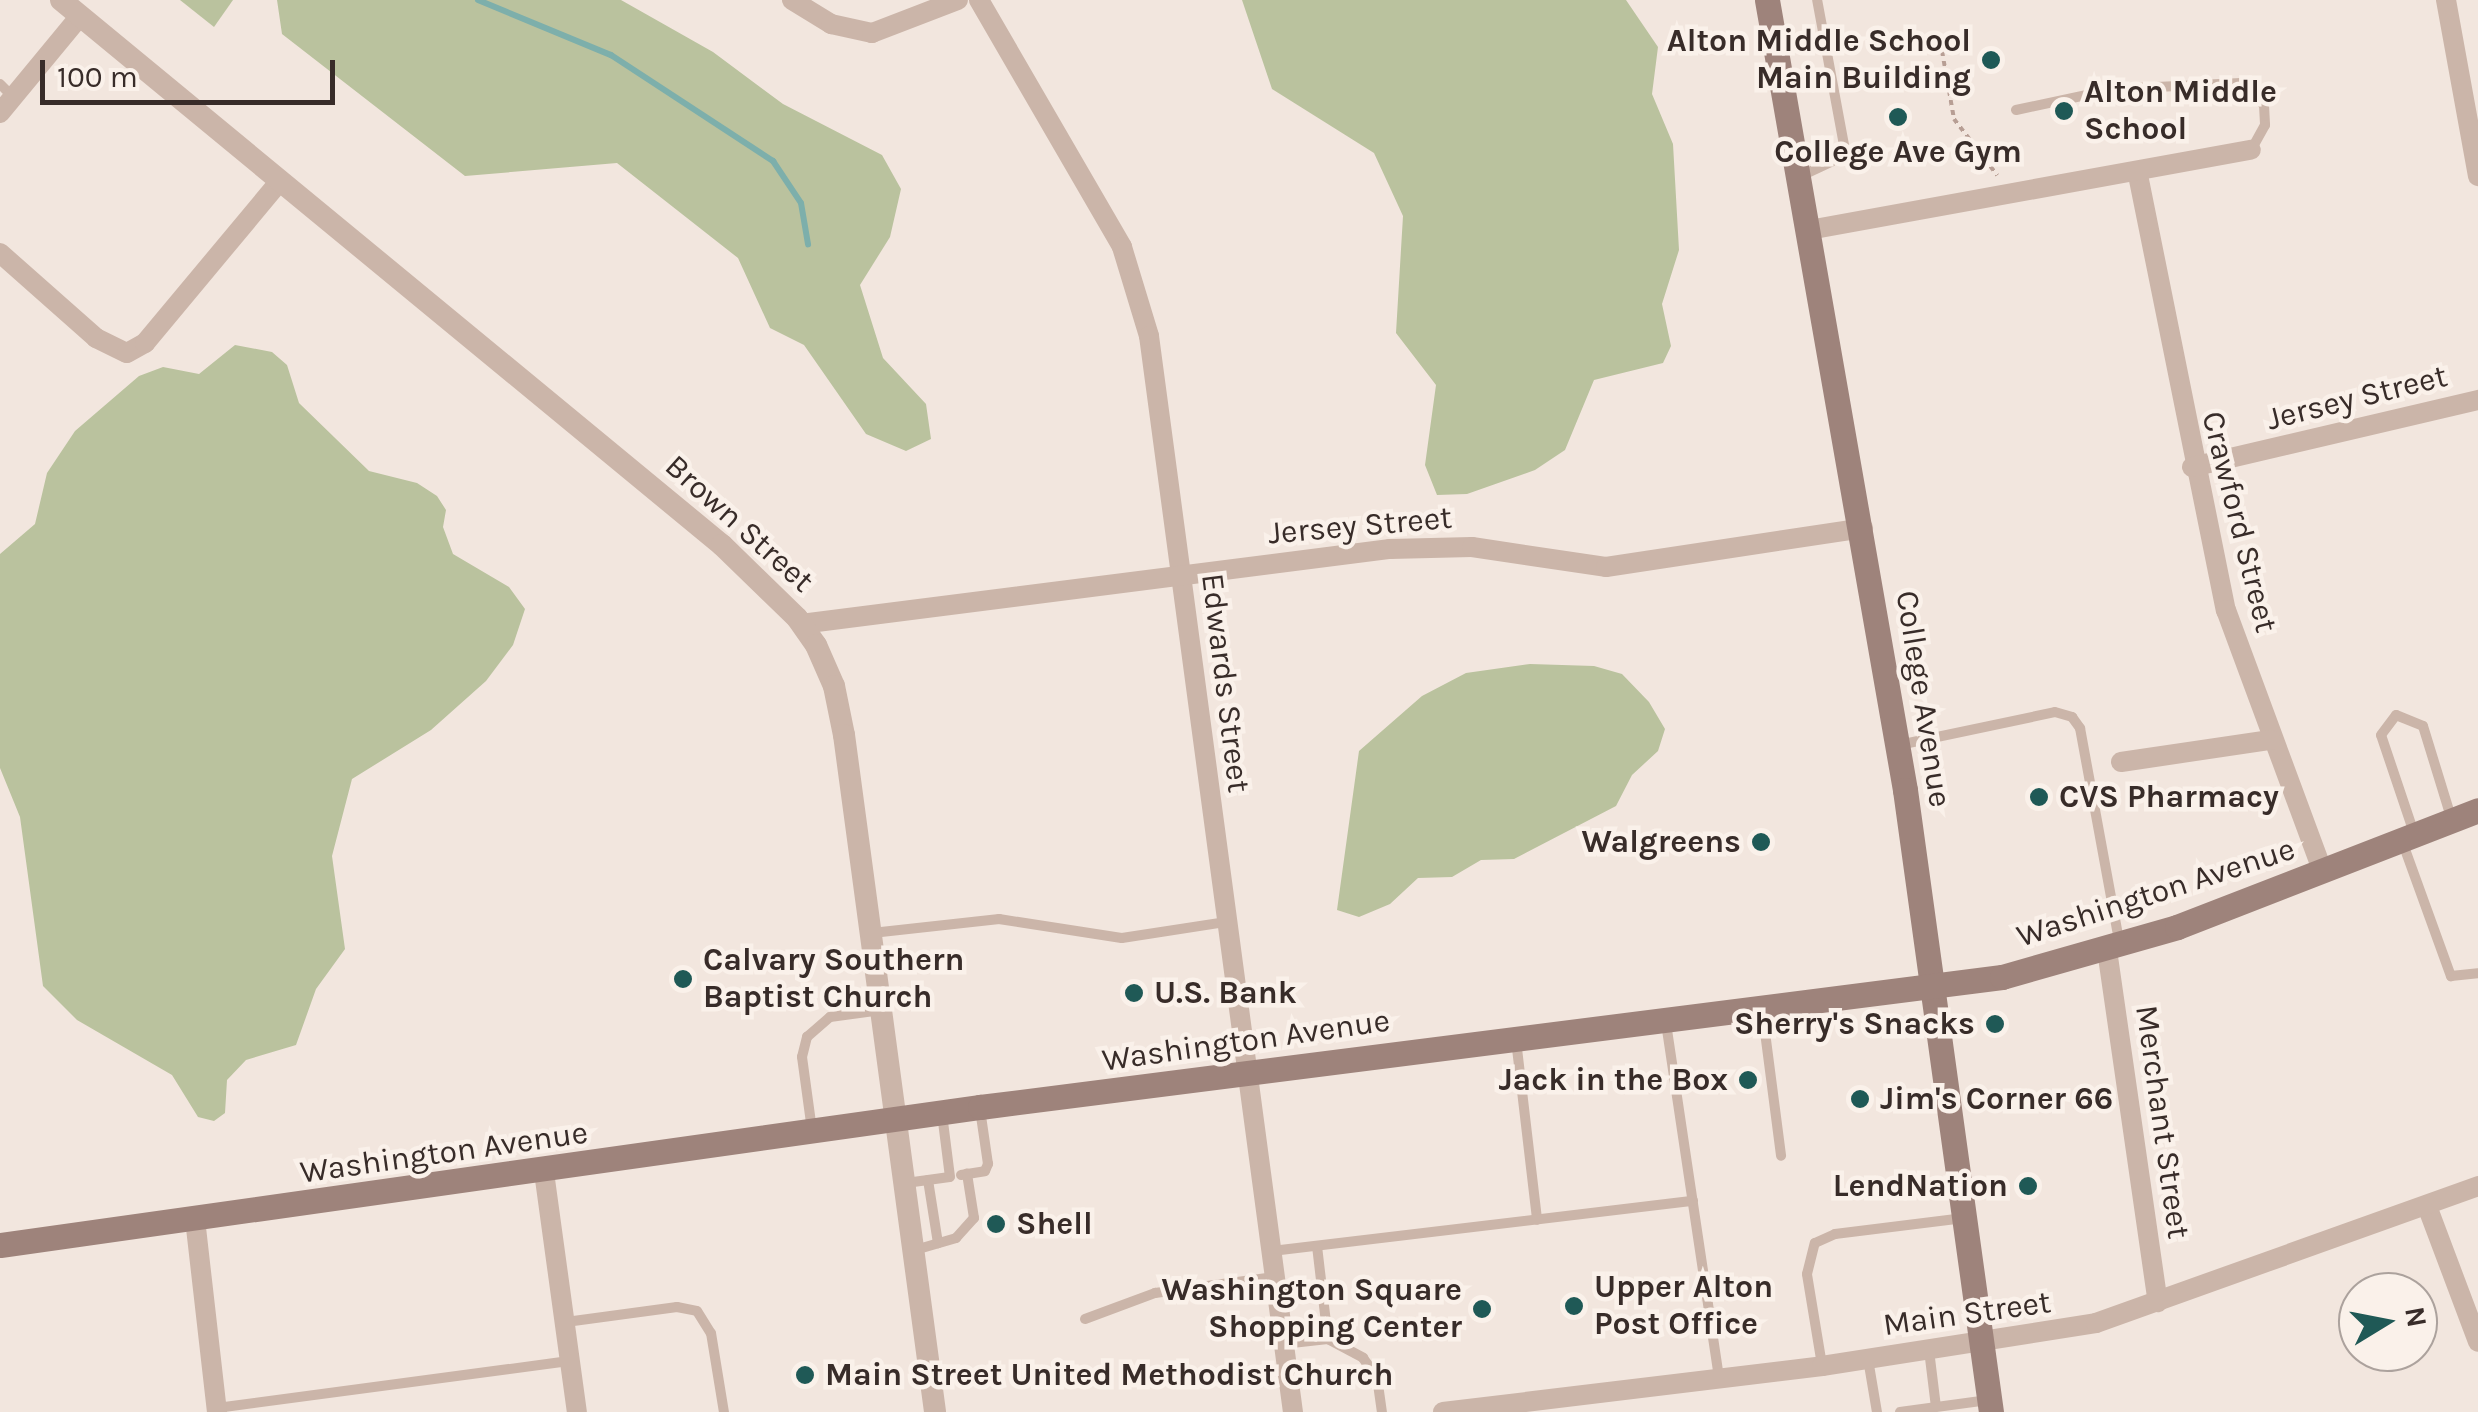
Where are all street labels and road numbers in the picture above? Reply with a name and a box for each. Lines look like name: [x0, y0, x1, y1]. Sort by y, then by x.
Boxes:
street label: Jersey Street: [2263, 357, 2451, 439]
street label: Crawford Street: [2193, 408, 2285, 636]
street label: Brown Street: [657, 447, 821, 601]
street label: Jersey Street: [1266, 499, 1454, 553]
street label: Edwards Street: [1193, 571, 1257, 795]
street label: College Avenue: [1887, 588, 1959, 810]
street label: Washington Avenue: [2012, 830, 2300, 956]
street label: Washington Avenue: [1100, 1002, 1392, 1080]
street label: Merchant Street: [2127, 1003, 2197, 1241]
street label: Washington Avenue: [298, 1114, 590, 1192]
street label: Main Street: [1881, 1283, 2053, 1345]

